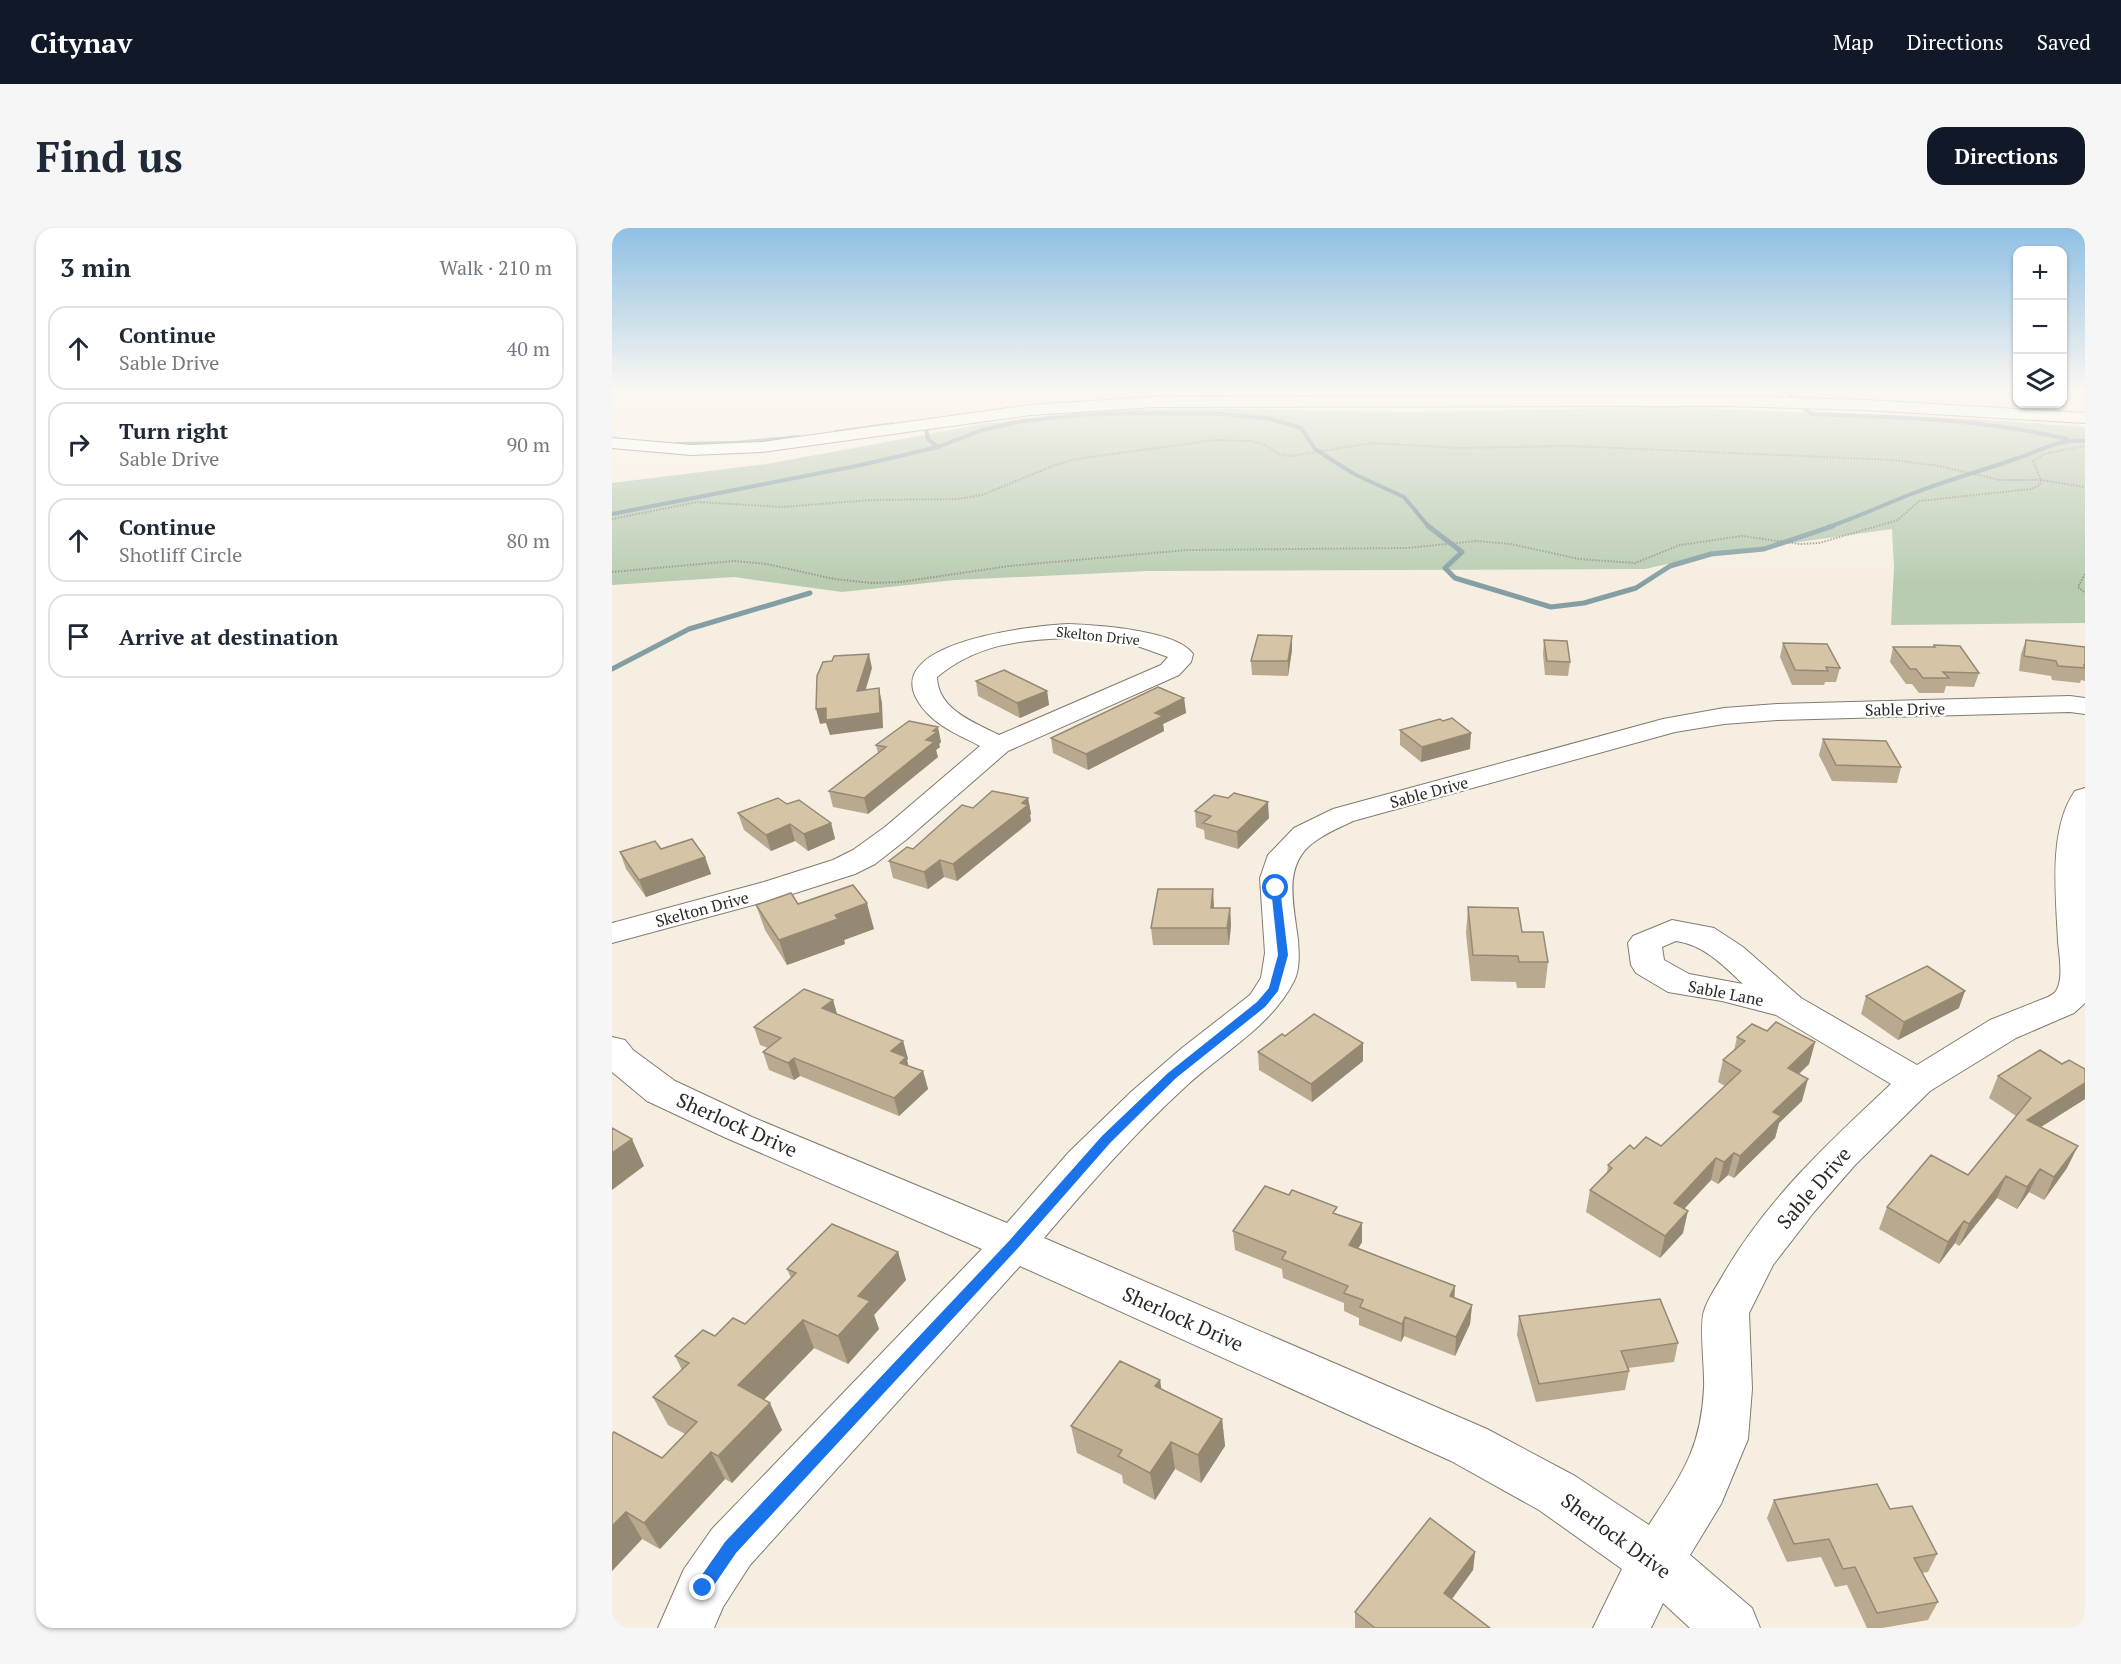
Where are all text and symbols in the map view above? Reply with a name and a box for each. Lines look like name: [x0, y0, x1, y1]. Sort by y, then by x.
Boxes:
text: Citynav: [30, 24, 132, 61]
text: Map: [1833, 28, 1874, 56]
text: Directions: [1907, 28, 2004, 56]
text: Saved: [2037, 28, 2091, 56]
button: Directions: [1927, 127, 2085, 185]
text: Find us: [36, 128, 183, 184]
map controls: [2013, 246, 2067, 408]
button: +: [2013, 246, 2067, 300]
text: 3 min: [60, 250, 131, 284]
text: Walk · 210 m: [440, 254, 552, 281]
button: −: [2013, 300, 2067, 354]
text: Continue: [119, 320, 216, 349]
icon: ahead: [62, 332, 95, 365]
text: 40 m: [507, 335, 550, 362]
text: Sable Drive: [119, 349, 219, 376]
button: layers: [2013, 354, 2067, 408]
text: Turn right: [119, 416, 228, 445]
icon: right: [62, 428, 95, 461]
text: 90 m: [507, 431, 550, 458]
text: Sable Drive: [119, 445, 219, 472]
text: Continue: [119, 512, 216, 541]
icon: ahead: [62, 524, 95, 557]
text: 80 m: [507, 527, 550, 554]
text: Shotliff Circle: [119, 541, 242, 568]
icon: arrive: [62, 620, 95, 653]
text: Arrive at destination: [119, 622, 338, 651]
street label: Skelton Drive: [1055, 622, 1141, 649]
street label: Sable Drive: [1865, 697, 1945, 721]
street label: Sable Drive: [1387, 771, 1471, 813]
route start: [1262, 874, 1288, 900]
street label: Skelton Drive: [653, 886, 751, 932]
street label: Sable Lane: [1686, 975, 1766, 1011]
street label: Sherlock Drive: [673, 1086, 802, 1163]
street label: Sable Drive: [1771, 1141, 1857, 1234]
street label: Sherlock Drive: [1119, 1280, 1248, 1357]
street label: Sherlock Drive: [1556, 1487, 1677, 1585]
route end: [689, 1574, 715, 1600]

